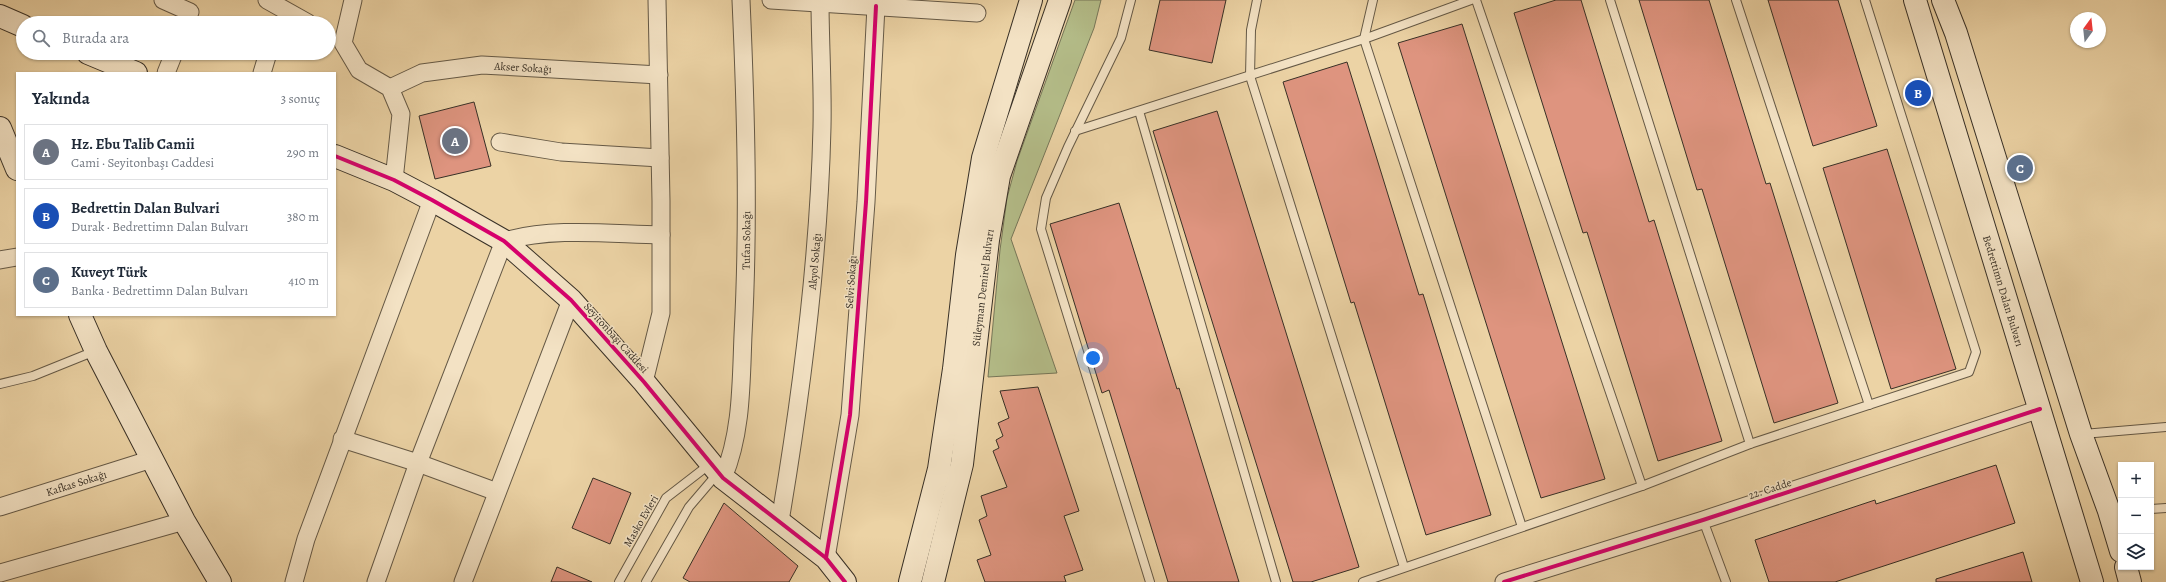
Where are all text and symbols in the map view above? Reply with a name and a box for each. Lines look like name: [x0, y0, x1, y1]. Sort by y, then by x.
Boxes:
north arrow: [2070, 12, 2106, 48]
search box: [16, 16, 336, 60]
icon: search: [30, 27, 52, 49]
text: Burada ara: [62, 28, 129, 48]
street label: Akser Sokağı: [493, 58, 552, 76]
pin: B: [1905, 78, 1931, 108]
text: Yakında: [32, 87, 90, 110]
text: 3 sonuç: [281, 90, 320, 107]
pin: A: [442, 126, 468, 156]
text: Hz. Ebu Talib Camii: [71, 134, 195, 154]
text: A: [42, 144, 50, 161]
text: 290 m: [287, 144, 319, 161]
pin: C: [2007, 153, 2033, 183]
text: Cami · Seyitonbaşı Caddesi: [71, 154, 214, 171]
text: Bedrettin Dalan Bulvari: [71, 198, 220, 218]
text: B: [42, 208, 50, 225]
text: 380 m: [287, 208, 319, 225]
street label: Tufan Sokağı: [738, 211, 754, 270]
text: Durak · Bedrettimn Dalan Bulvarı: [71, 218, 249, 235]
street label: Süleyman Demirel Bulvarı: [968, 228, 997, 347]
street label: Akyol Sokağı: [804, 232, 824, 291]
street label: Bedrettimn Dalan Bulvarı: [1979, 233, 2027, 348]
street label: Selvi Sokağı: [842, 255, 860, 309]
text: Kuveyt Türk: [71, 262, 147, 282]
text: C: [42, 272, 50, 289]
text: 410 m: [288, 272, 319, 289]
text: Banka · Bedrettimn Dalan Bulvarı: [71, 282, 248, 299]
street label: Seyitonbaşı Caddesi: [580, 299, 652, 377]
your location: [1083, 348, 1103, 368]
map controls: [2118, 462, 2154, 570]
button: +: [2118, 462, 2154, 498]
street label: Kafkas Sokağı: [44, 466, 108, 500]
street label: 22. Cadde: [1747, 475, 1794, 503]
street label: Masko Evleri: [620, 492, 662, 550]
button: −: [2118, 498, 2154, 534]
button: layers: [2118, 534, 2154, 570]

